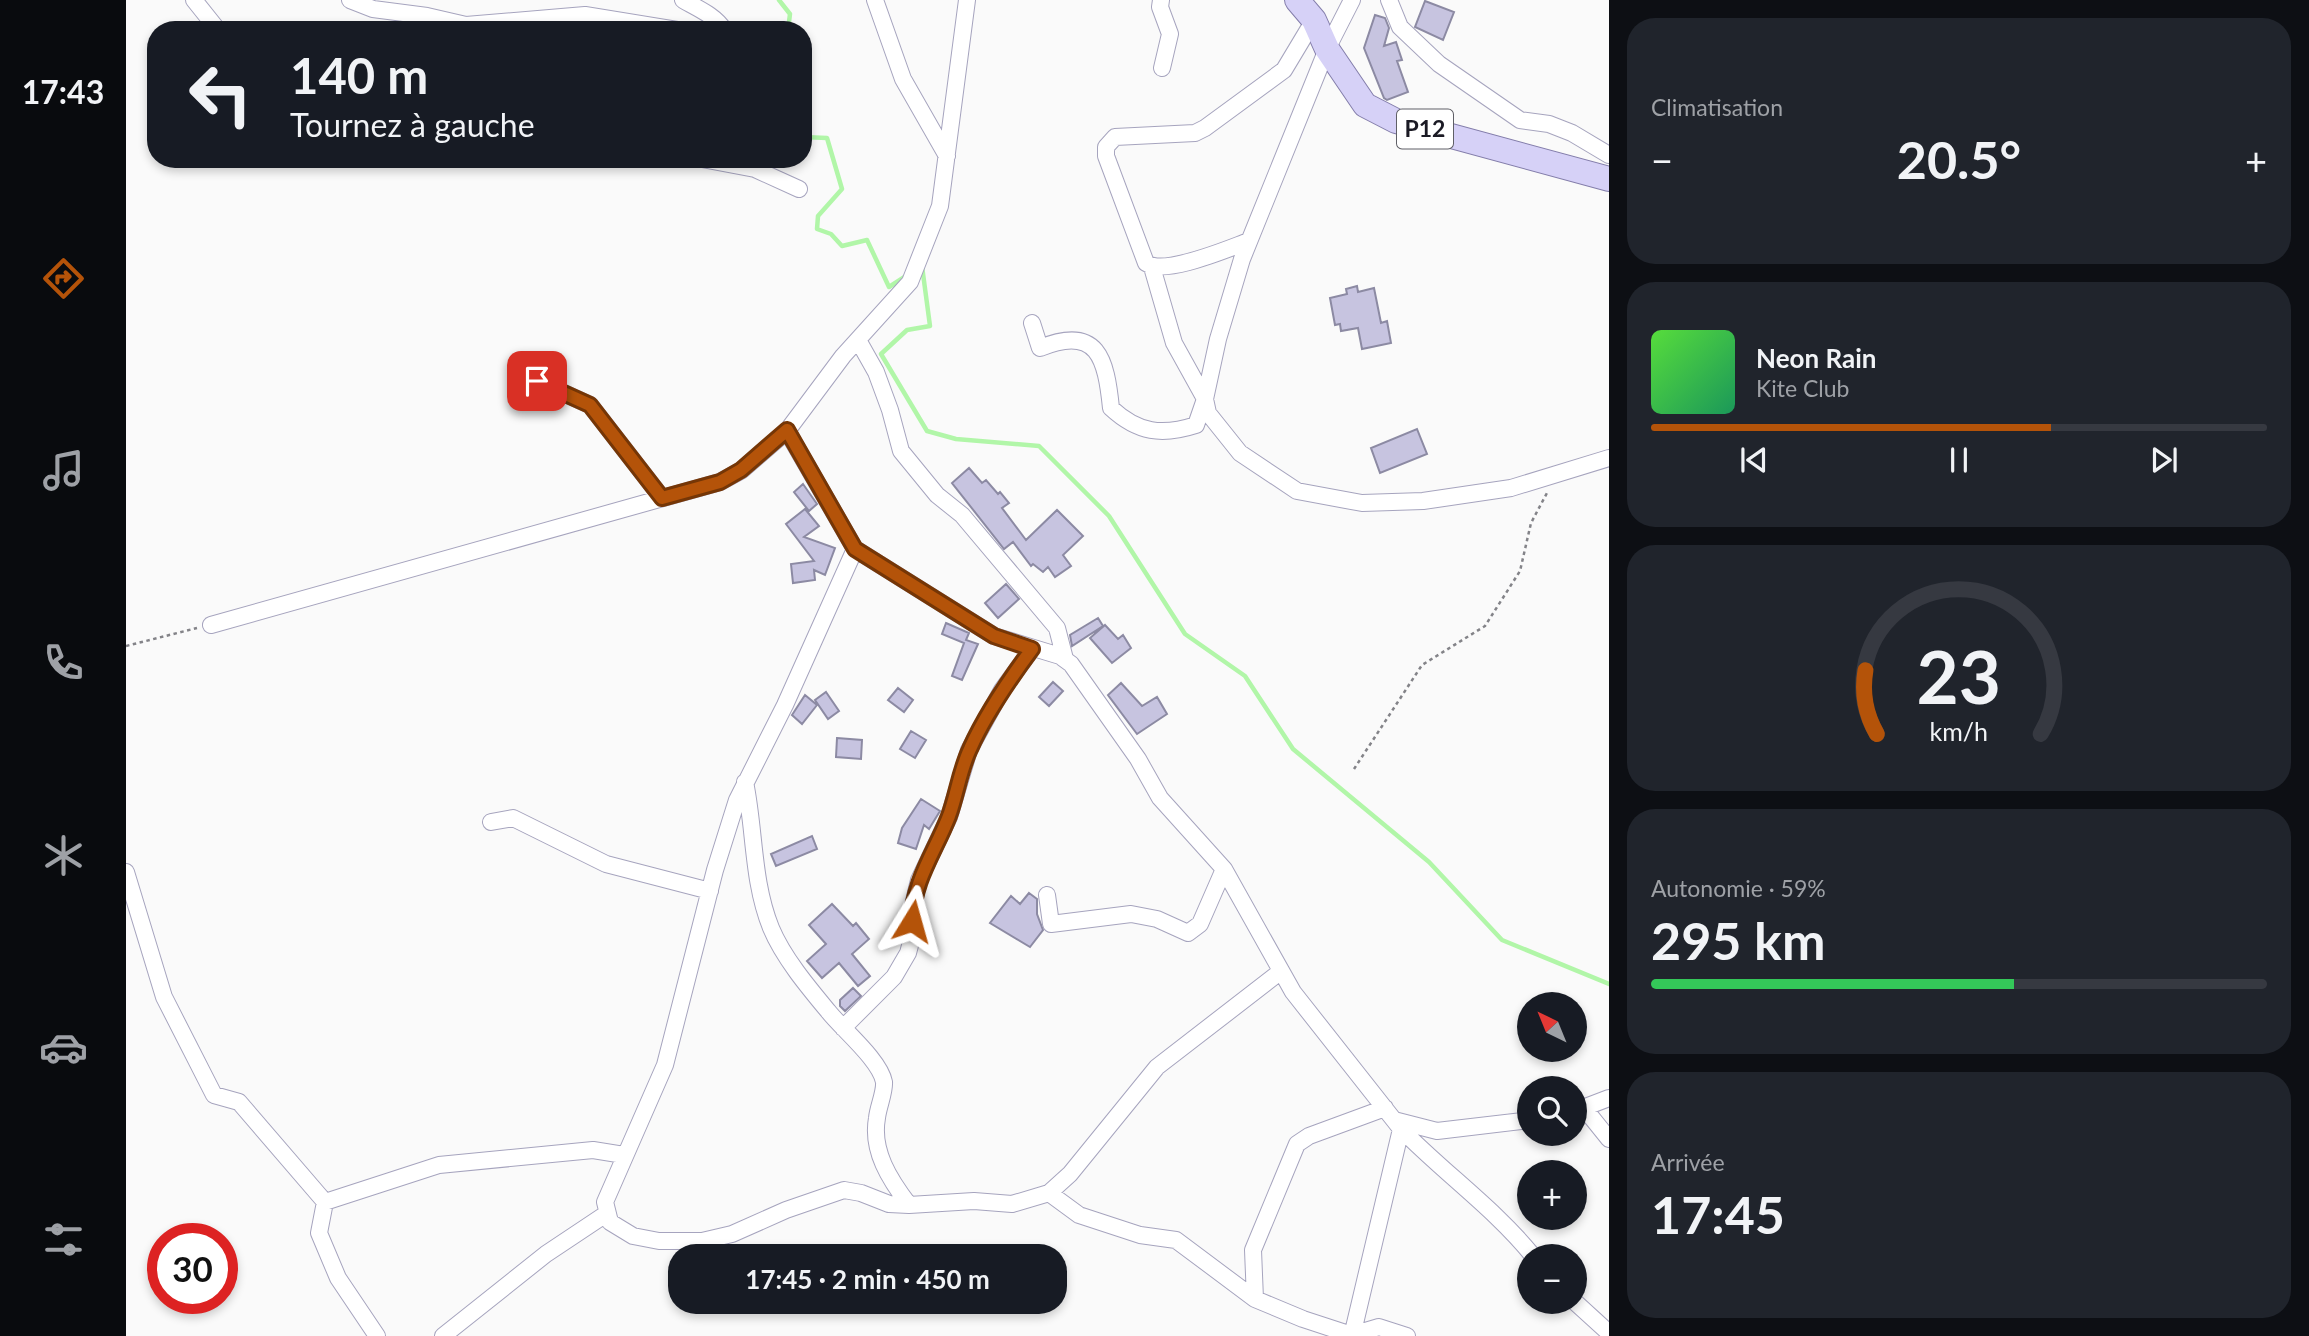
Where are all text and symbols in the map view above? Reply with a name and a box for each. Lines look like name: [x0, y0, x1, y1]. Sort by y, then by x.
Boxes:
text: 140 m: [290, 46, 428, 104]
icon: left: [175, 49, 266, 140]
text: 17:43: [22, 72, 104, 111]
text: Climatisation: [1651, 93, 1783, 121]
text: Tournez à gauche: [290, 105, 535, 144]
road number: P12: [1397, 110, 1453, 148]
text: 20.5°: [1897, 128, 2021, 190]
text: −: [1651, 137, 1673, 183]
text: +: [2245, 137, 2267, 183]
icon: directions: [39, 254, 88, 303]
text: Neon Rain: [1756, 342, 1876, 374]
pin: [507, 351, 567, 411]
icon: arrive: [518, 362, 556, 400]
text: Kite Club: [1756, 374, 1849, 402]
icon: previous: [1735, 441, 1773, 479]
icon: pause: [1940, 441, 1978, 479]
icon: next: [2145, 441, 2183, 479]
icon: music: [39, 446, 88, 495]
text: 23: [1917, 632, 2001, 720]
icon: phone: [39, 638, 88, 687]
text: km/h: [1930, 716, 1988, 746]
icon: climate: [39, 831, 88, 880]
text: Autonomie · 59%: [1651, 874, 1826, 902]
position arrow: [875, 884, 949, 958]
text: 295 km: [1651, 909, 1825, 971]
north arrow: [1517, 992, 1587, 1062]
map controls: [1517, 992, 1587, 1314]
icon: car: [39, 1023, 88, 1072]
button: search: [1517, 1076, 1587, 1146]
text: Arrivée: [1651, 1148, 1725, 1176]
button: +: [1517, 1160, 1587, 1230]
text: 17:45: [1651, 1183, 1785, 1245]
icon: filters: [39, 1215, 88, 1264]
speed limit sign: 30: [147, 1223, 238, 1314]
button: −: [1517, 1244, 1587, 1314]
text: 17:45 · 2 min · 450 m: [745, 1263, 990, 1295]

